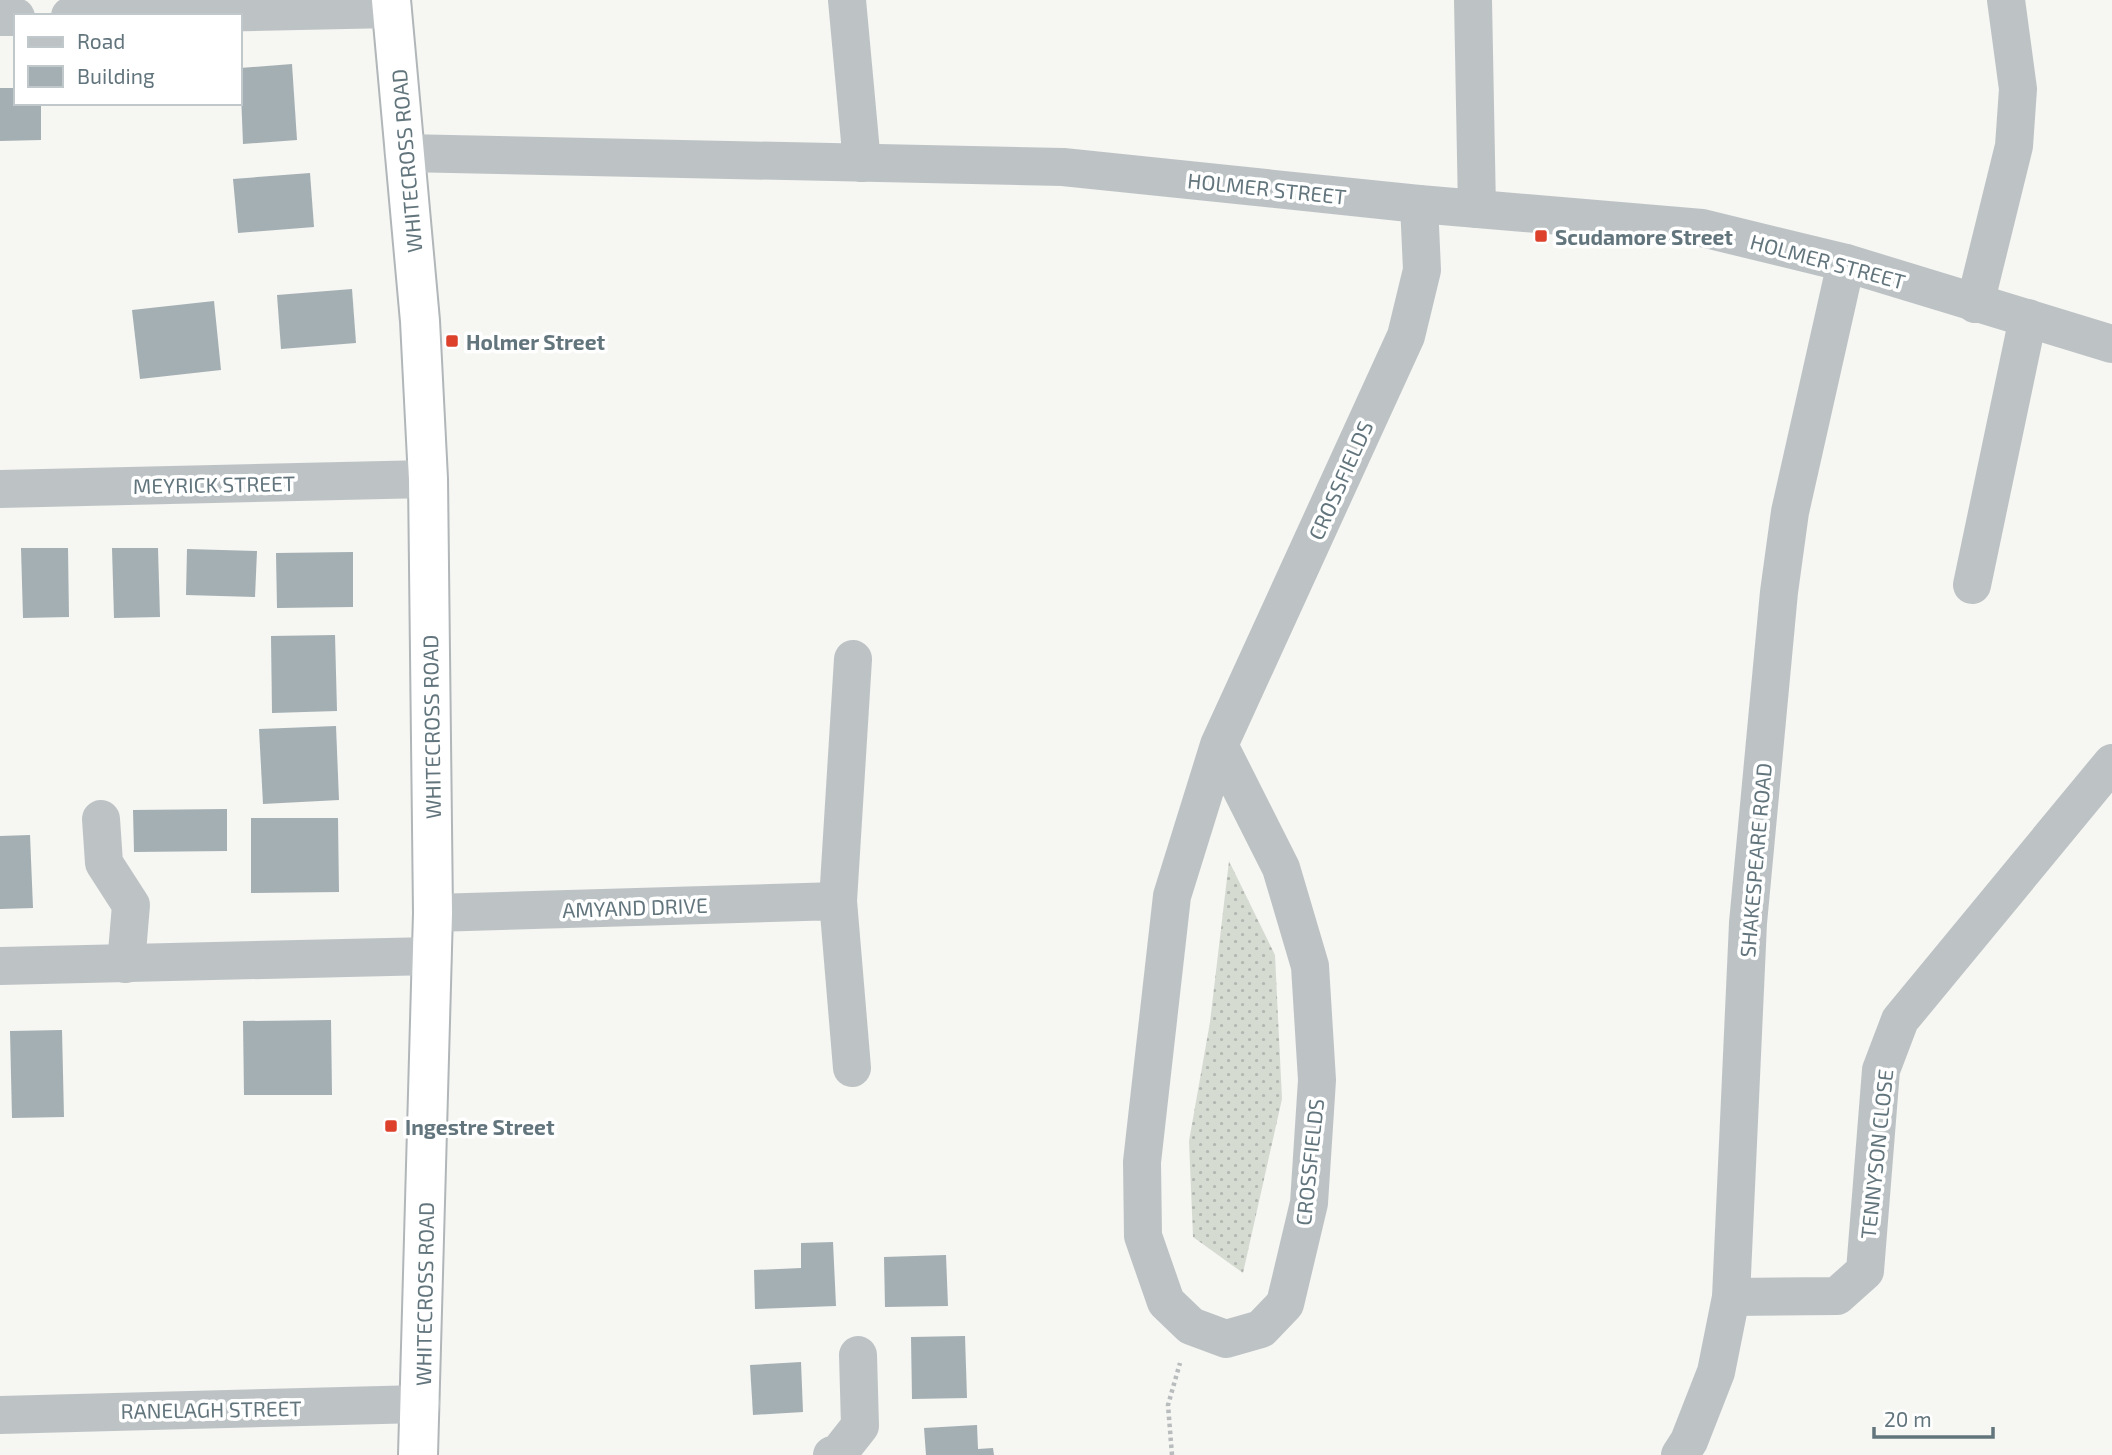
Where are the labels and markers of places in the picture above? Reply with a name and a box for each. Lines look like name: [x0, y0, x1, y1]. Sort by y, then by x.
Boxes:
place label: Scudamore Street: [1555, 224, 1733, 249]
marker: Scudamore Street: [1533, 228, 1549, 244]
place label: Holmer Street: [466, 329, 606, 354]
marker: Holmer Street: [444, 333, 460, 349]
place label: Ingestre Street: [405, 1114, 555, 1139]
marker: Ingestre Street: [383, 1118, 399, 1134]

